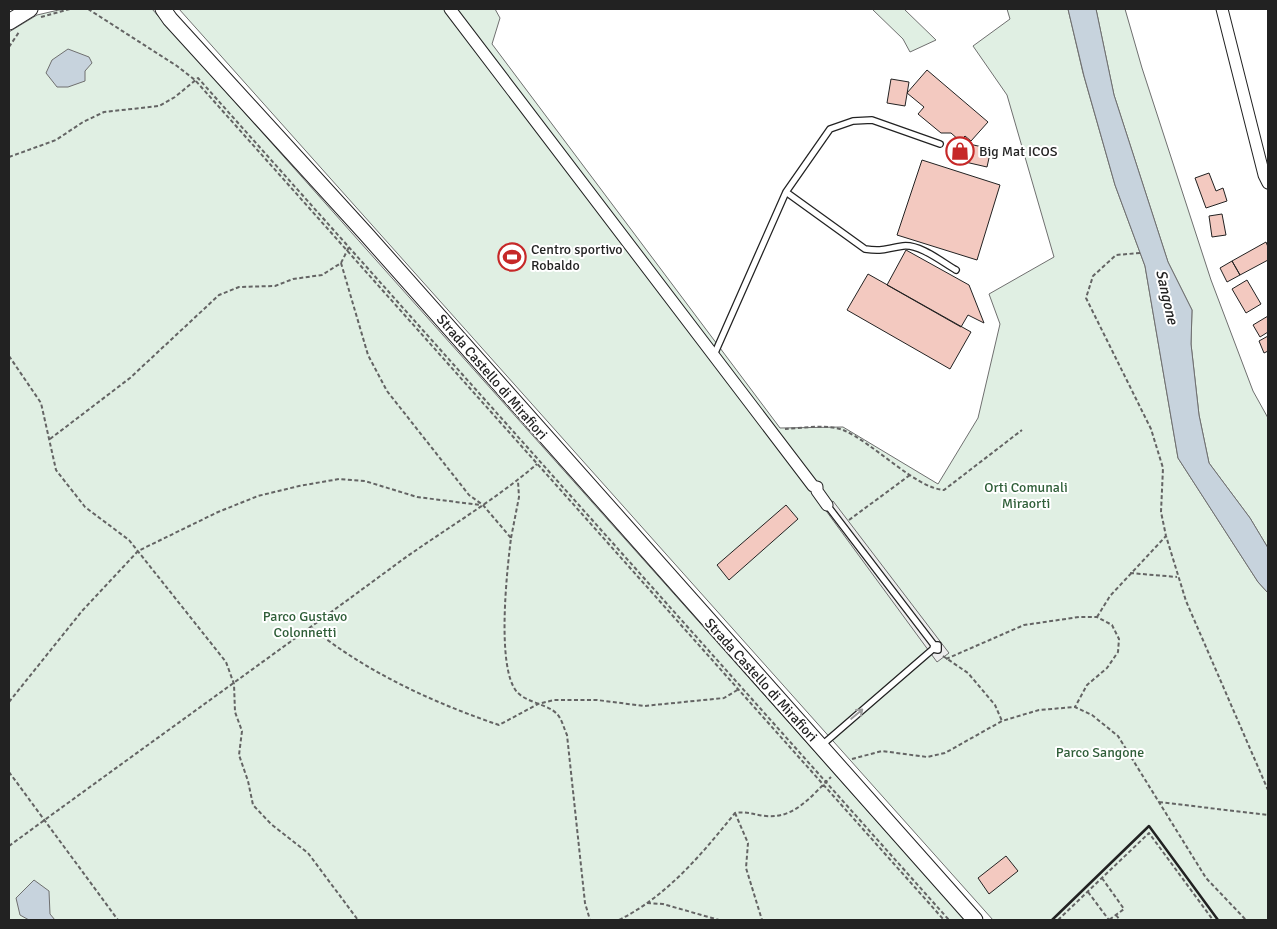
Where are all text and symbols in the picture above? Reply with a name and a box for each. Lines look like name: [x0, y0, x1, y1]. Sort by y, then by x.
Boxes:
shop icon: Big Mat ICOS: [945, 136, 975, 166]
place label: Big Mat ICOS: [979, 143, 1058, 160]
place label: Centro sportivo Robaldo: [531, 241, 623, 274]
sports icon: Centro sportivo Robaldo: [497, 242, 527, 272]
water label: Sangone: [1152, 268, 1182, 328]
street label: Strada Castello di Mirafiori: [433, 311, 551, 443]
park label: Orti Comunali Miraorti: [984, 479, 1068, 512]
park label: Parco Gustavo Colonnetti: [263, 608, 347, 641]
street label: Strada Castello di Mirafiori: [701, 615, 821, 745]
one-way arrow: [851, 709, 864, 720]
park label: Parco Sangone: [1056, 744, 1144, 761]

